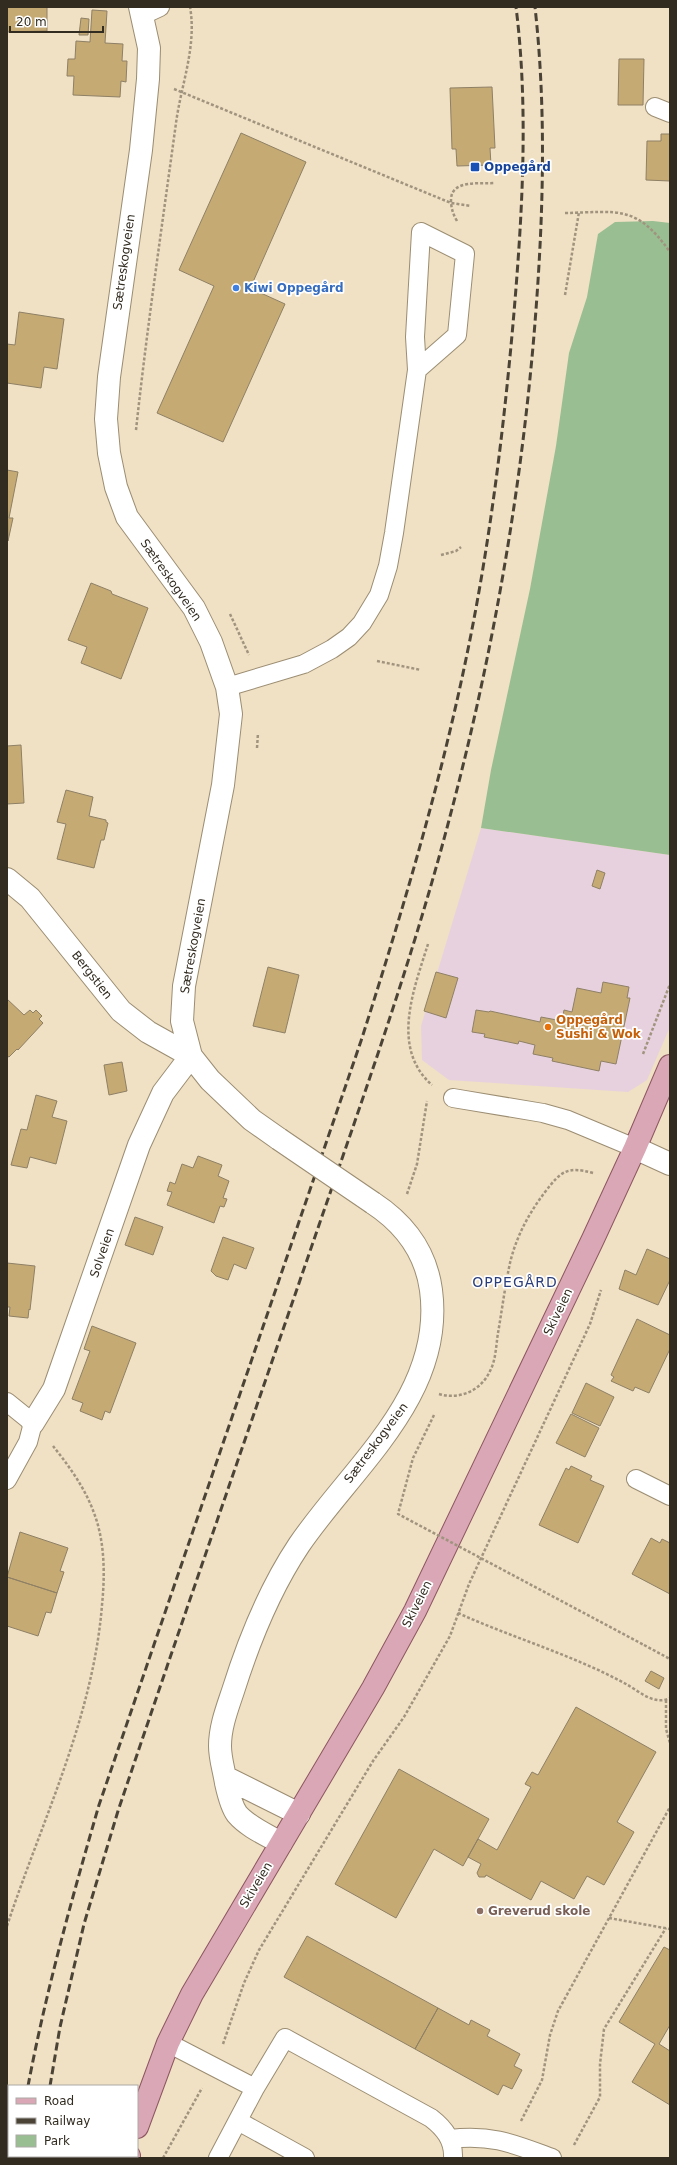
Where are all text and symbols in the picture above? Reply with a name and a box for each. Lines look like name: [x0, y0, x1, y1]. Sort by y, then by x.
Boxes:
scale bar: [10, 8, 103, 34]
text: 20 m: [16, 15, 47, 29]
place label: Oppegård: [484, 160, 551, 174]
marker: Oppegård: [469, 161, 481, 173]
street label: Sætreskogveien: [110, 213, 138, 311]
place label: Kiwi Oppegård: [244, 281, 344, 295]
marker: Kiwi Oppegård: [231, 283, 241, 293]
street label: Sætreskogveien: [138, 536, 204, 624]
street label: Sætreskogveien: [178, 897, 208, 995]
street label: Bergstien: [69, 948, 115, 1002]
place label: Oppegård Sushi & Wok: [556, 1013, 642, 1041]
marker: Oppegård Sushi & Wok: [543, 1022, 553, 1032]
street label: Solveien: [87, 1227, 117, 1279]
district label: OPPEGÅRD: [472, 1274, 558, 1290]
street label: Skiveien: [541, 1286, 575, 1338]
street label: Sætreskogveien: [341, 1400, 411, 1486]
street label: Skiveien: [399, 1578, 435, 1630]
street label: Skiveien: [237, 1860, 275, 1910]
place label: Greverud skole: [488, 1904, 590, 1918]
marker: Greverud skole: [475, 1906, 485, 1916]
legend: [8, 2085, 138, 2157]
text: Road: [44, 2094, 74, 2108]
text: Railway: [44, 2114, 90, 2128]
text: Park: [44, 2134, 70, 2148]

